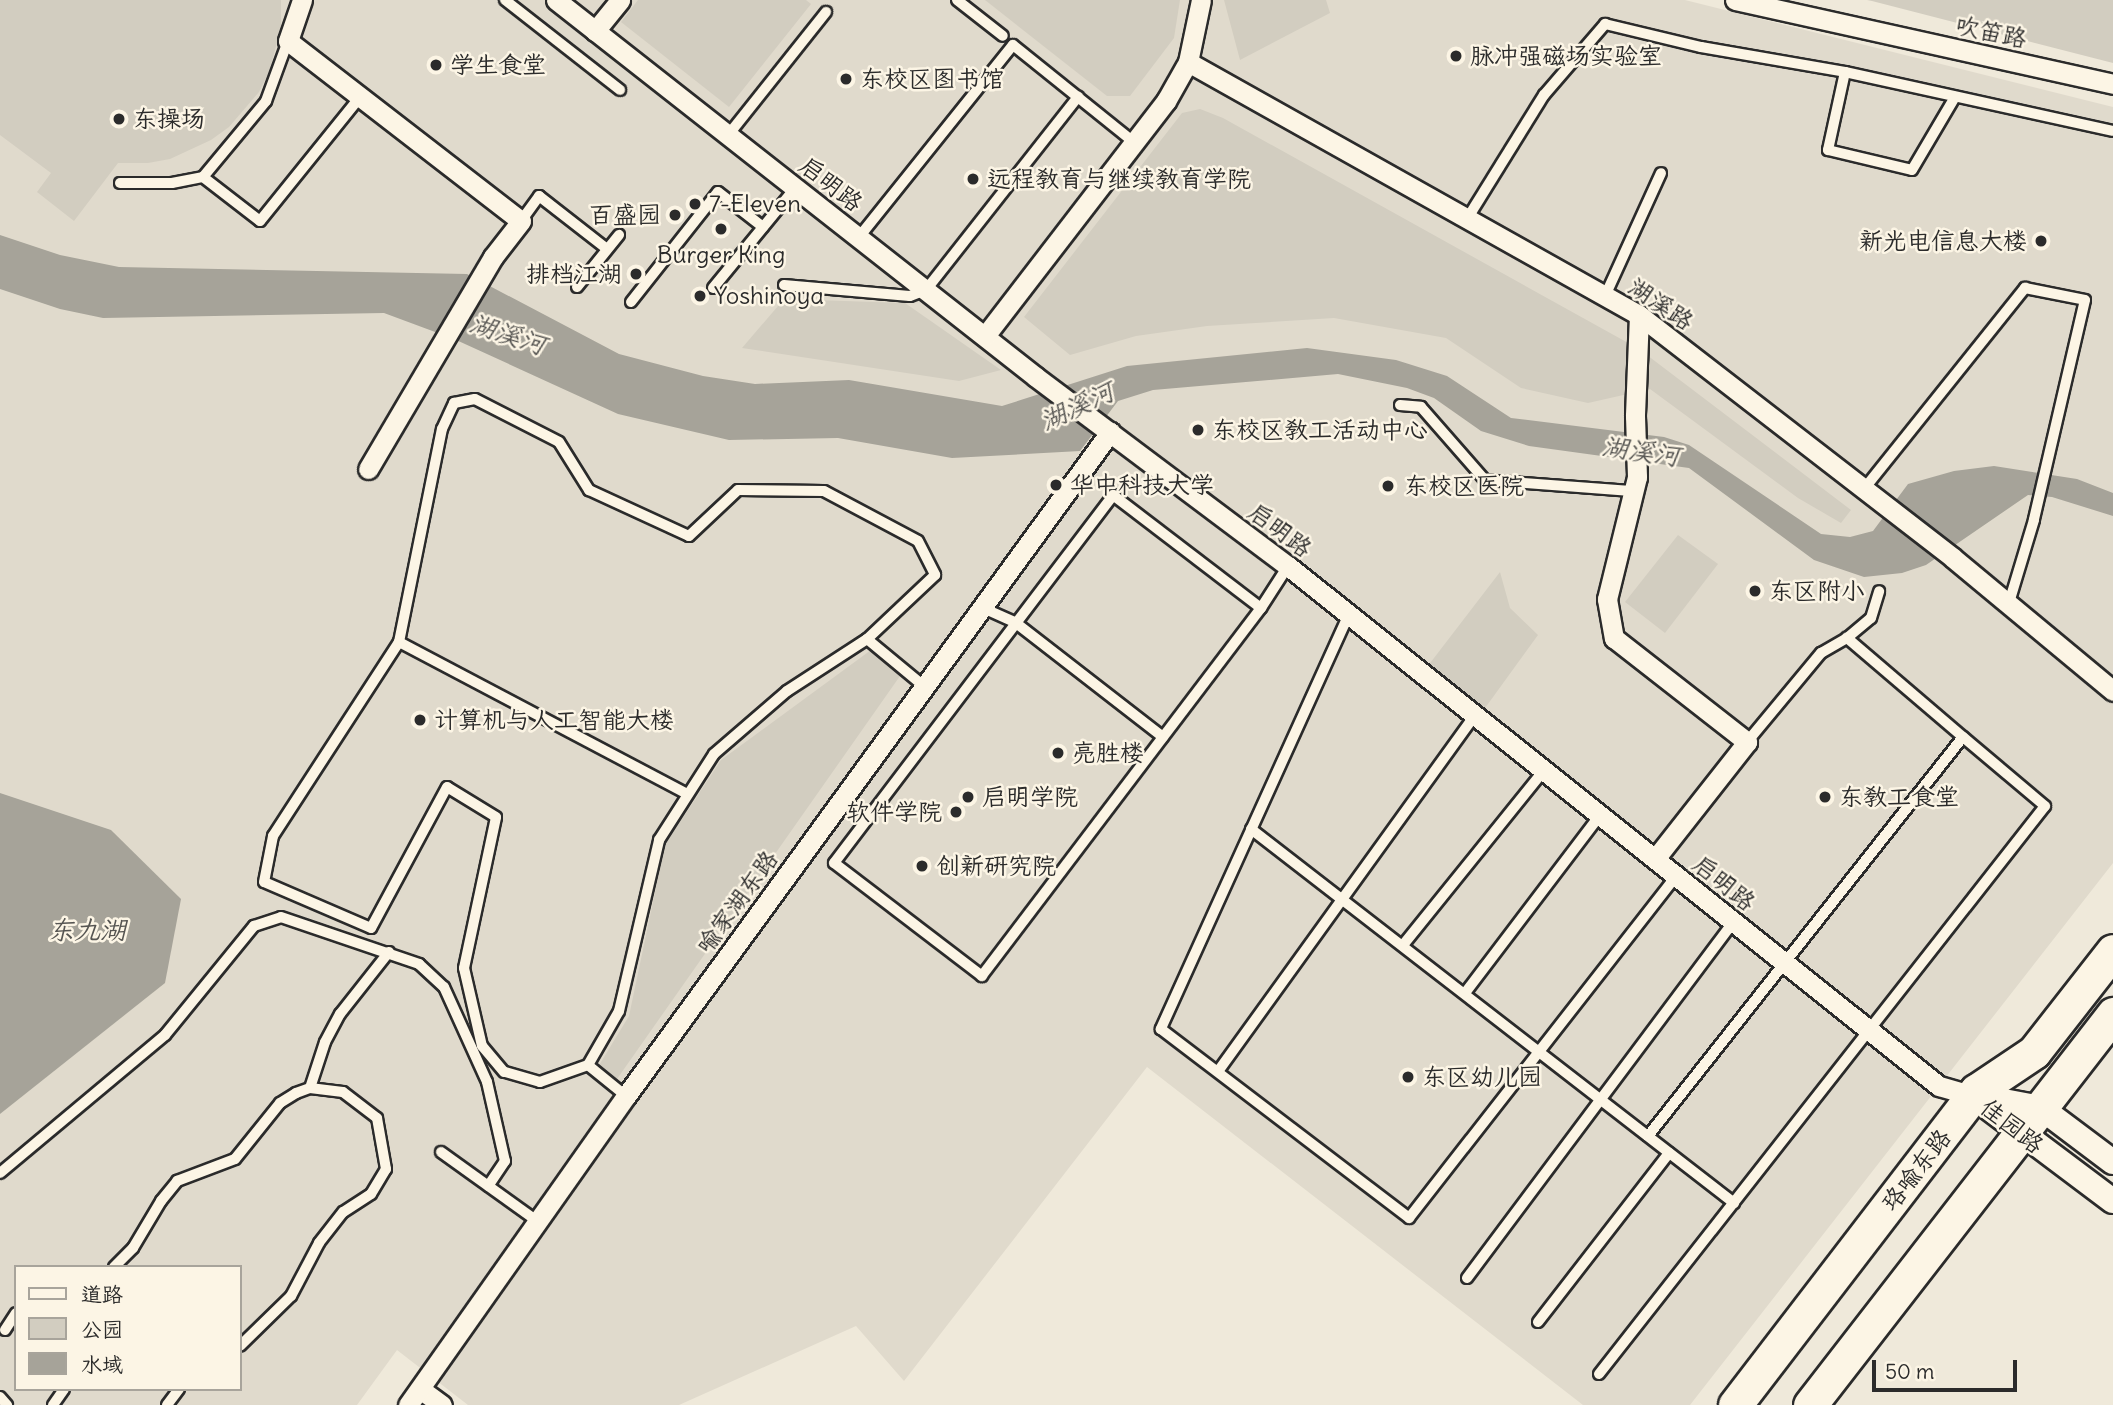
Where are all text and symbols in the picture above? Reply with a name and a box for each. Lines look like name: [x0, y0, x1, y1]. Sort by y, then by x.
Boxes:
street label: 吹笛路: [1953, 10, 2029, 54]
place label: 脉冲强磁场实验室: [1470, 42, 1662, 70]
marker: 脉冲强磁场实验室: [1448, 48, 1464, 64]
place label: 学生食堂: [450, 51, 546, 79]
marker: 学生食堂: [428, 57, 444, 73]
place label: 东校区图书馆: [860, 65, 1004, 93]
marker: 东校区图书馆: [838, 71, 854, 87]
place label: 东操场: [133, 105, 205, 133]
marker: 东操场: [111, 111, 127, 127]
street label: 启明路: [794, 150, 868, 218]
place label: 远程教育与继续教育学院: [987, 165, 1251, 193]
marker: 远程教育与继续教育学院: [965, 171, 981, 187]
place label: 7-Eleven: [709, 190, 801, 218]
marker: 7-Eleven: [687, 196, 703, 212]
place label: 百盛园: [589, 201, 661, 229]
marker: 百盛园: [667, 207, 683, 223]
marker: Burger King: [713, 221, 729, 237]
place label: 新光电信息大楼: [1859, 227, 2027, 255]
marker: 新光电信息大楼: [2033, 233, 2049, 249]
place label: Burger King: [657, 241, 785, 269]
place label: 排档江湖: [526, 260, 622, 288]
marker: 排档江湖: [628, 266, 644, 282]
street label: 湖溪路: [1623, 272, 1699, 336]
place label: Yoshinoya: [714, 282, 824, 310]
marker: Yoshinoya: [692, 288, 708, 304]
water label: 湖溪河: [466, 307, 550, 361]
water label: 湖溪河: [1035, 375, 1119, 437]
place label: 东校区教工活动中心: [1212, 416, 1428, 444]
marker: 东校区教工活动中心: [1190, 422, 1206, 438]
water label: 湖溪河: [1600, 430, 1682, 472]
place label: 华中科技大学: [1070, 471, 1214, 499]
place label: 东校区医院: [1404, 472, 1524, 500]
marker: 东校区医院: [1378, 476, 1398, 496]
marker: 华中科技大学: [1048, 477, 1064, 493]
street label: 启明路: [1243, 497, 1317, 563]
place label: 东区附小: [1769, 577, 1865, 605]
marker: 东区附小: [1747, 583, 1763, 599]
place label: 计算机与人工智能大楼: [434, 706, 674, 734]
marker: 计算机与人工智能大楼: [412, 712, 428, 728]
place label: 亮胜楼: [1072, 739, 1144, 767]
marker: 亮胜楼: [1050, 745, 1066, 761]
place label: 启明学院: [982, 783, 1078, 811]
place label: 东教工食堂: [1839, 783, 1959, 811]
marker: 启明学院: [960, 789, 976, 805]
marker: 东教工食堂: [1817, 789, 1833, 805]
place label: 软件学院: [846, 798, 942, 826]
marker: 软件学院: [948, 804, 964, 820]
street label: 喻家湖东路: [690, 845, 784, 959]
street label: 启明路: [1687, 849, 1761, 917]
place label: 创新研究院: [936, 852, 1056, 880]
marker: 创新研究院: [914, 858, 930, 874]
water label: 东九湖: [48, 914, 126, 946]
place label: 东区幼儿园: [1422, 1063, 1542, 1091]
marker: 东区幼儿园: [1400, 1069, 1416, 1085]
street label: 佳园路: [1975, 1092, 2049, 1160]
street label: 珞喻东路: [1875, 1123, 1957, 1217]
legend: [14, 1265, 242, 1391]
text: 道路: [81, 1281, 123, 1308]
text: 公园: [81, 1316, 123, 1343]
scale bar: [1875, 1346, 2020, 1390]
text: 水域: [81, 1351, 123, 1378]
text: 50 m: [1885, 1358, 1934, 1385]

